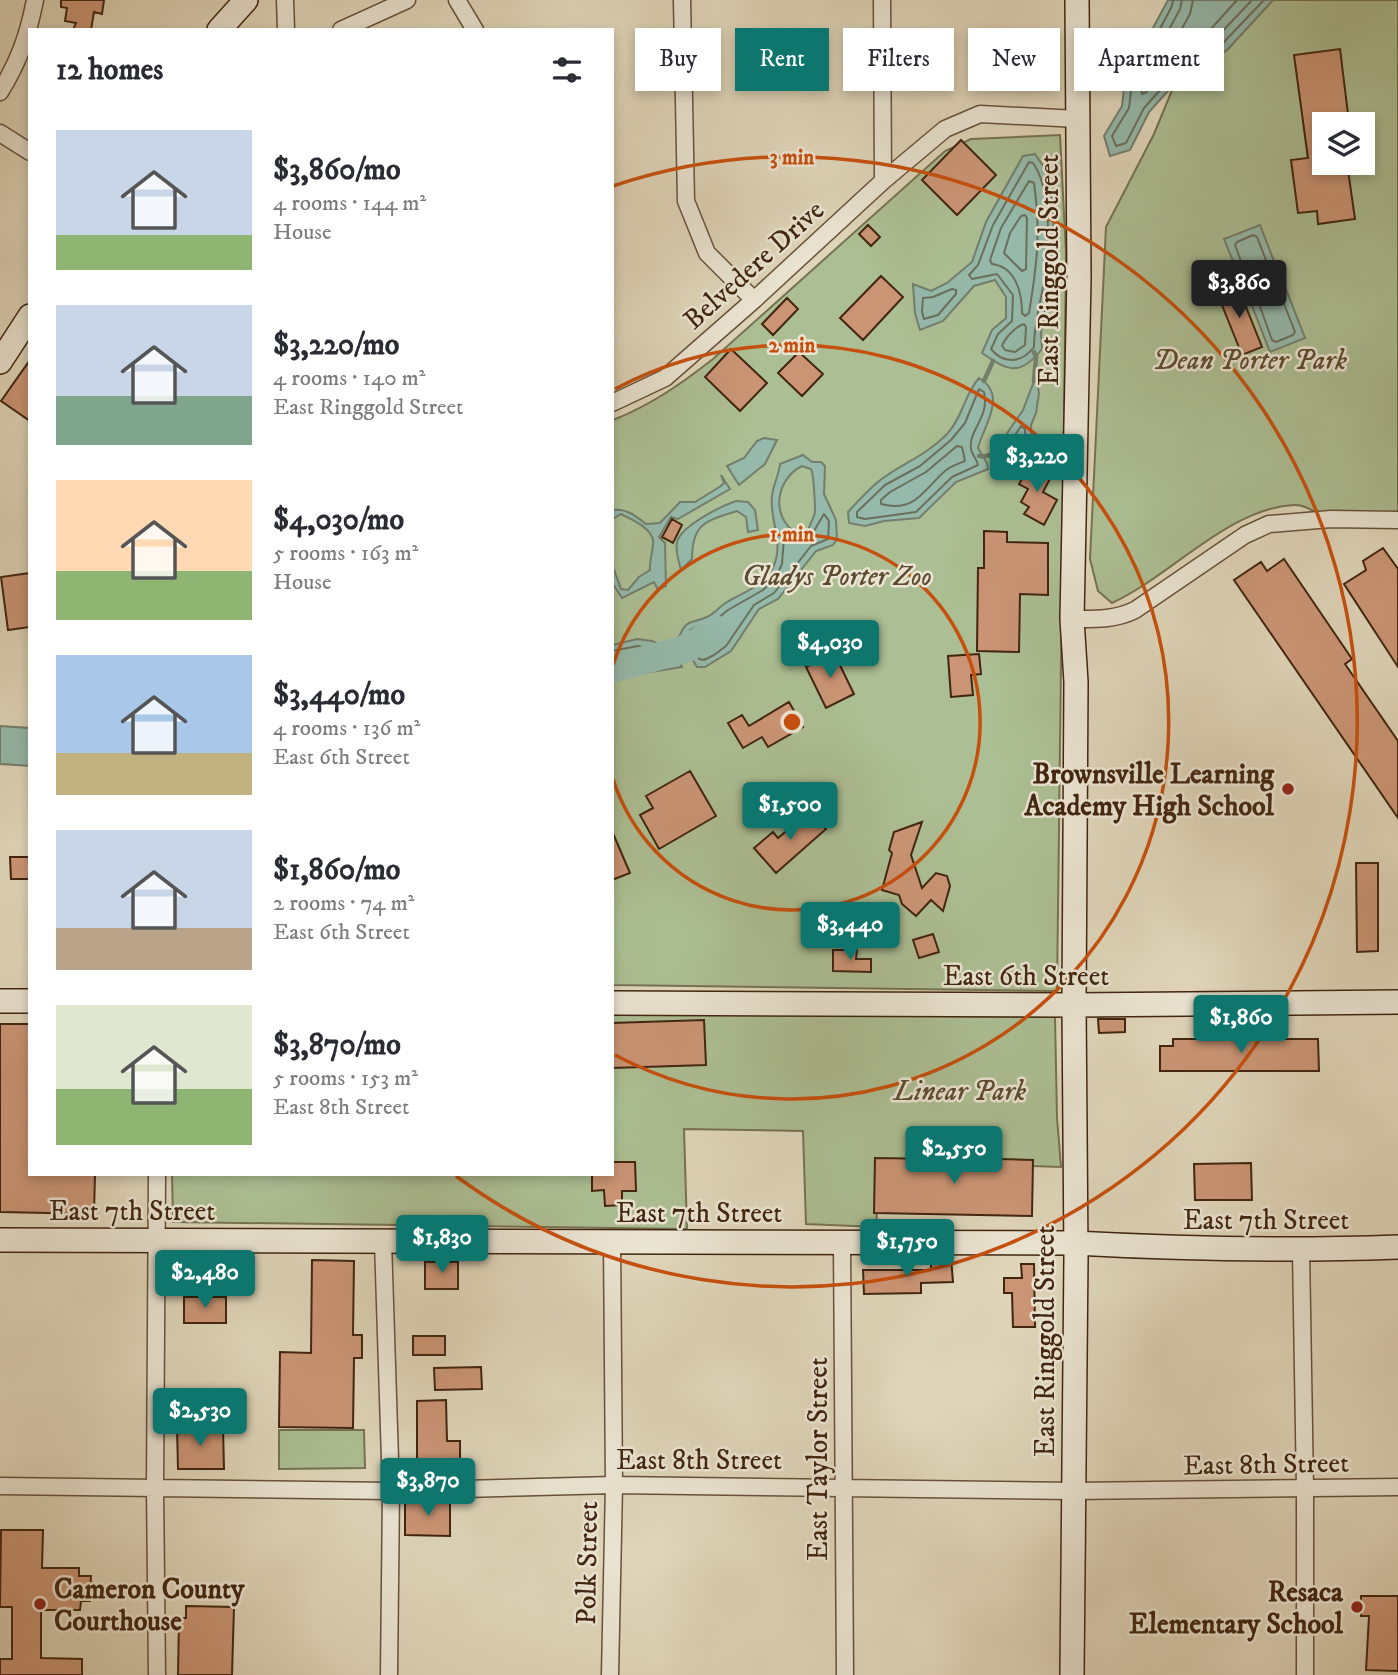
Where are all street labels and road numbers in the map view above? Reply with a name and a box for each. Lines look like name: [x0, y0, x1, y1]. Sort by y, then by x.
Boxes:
street label: East Ringgold Street: [1032, 154, 1067, 386]
street label: Belvedere Drive: [676, 193, 832, 337]
street label: East 6th Street: [943, 959, 1109, 994]
street label: East 7th Street: [49, 1194, 215, 1229]
street label: East 7th Street: [616, 1196, 782, 1231]
street label: East 7th Street: [1183, 1203, 1349, 1238]
street label: East Ringgold Street: [1028, 1225, 1063, 1457]
street label: East Taylor Street: [801, 1357, 836, 1561]
street label: East 8th Street: [616, 1443, 782, 1478]
street label: East 8th Street: [1183, 1446, 1349, 1483]
street label: Polk Street: [569, 1501, 606, 1625]

